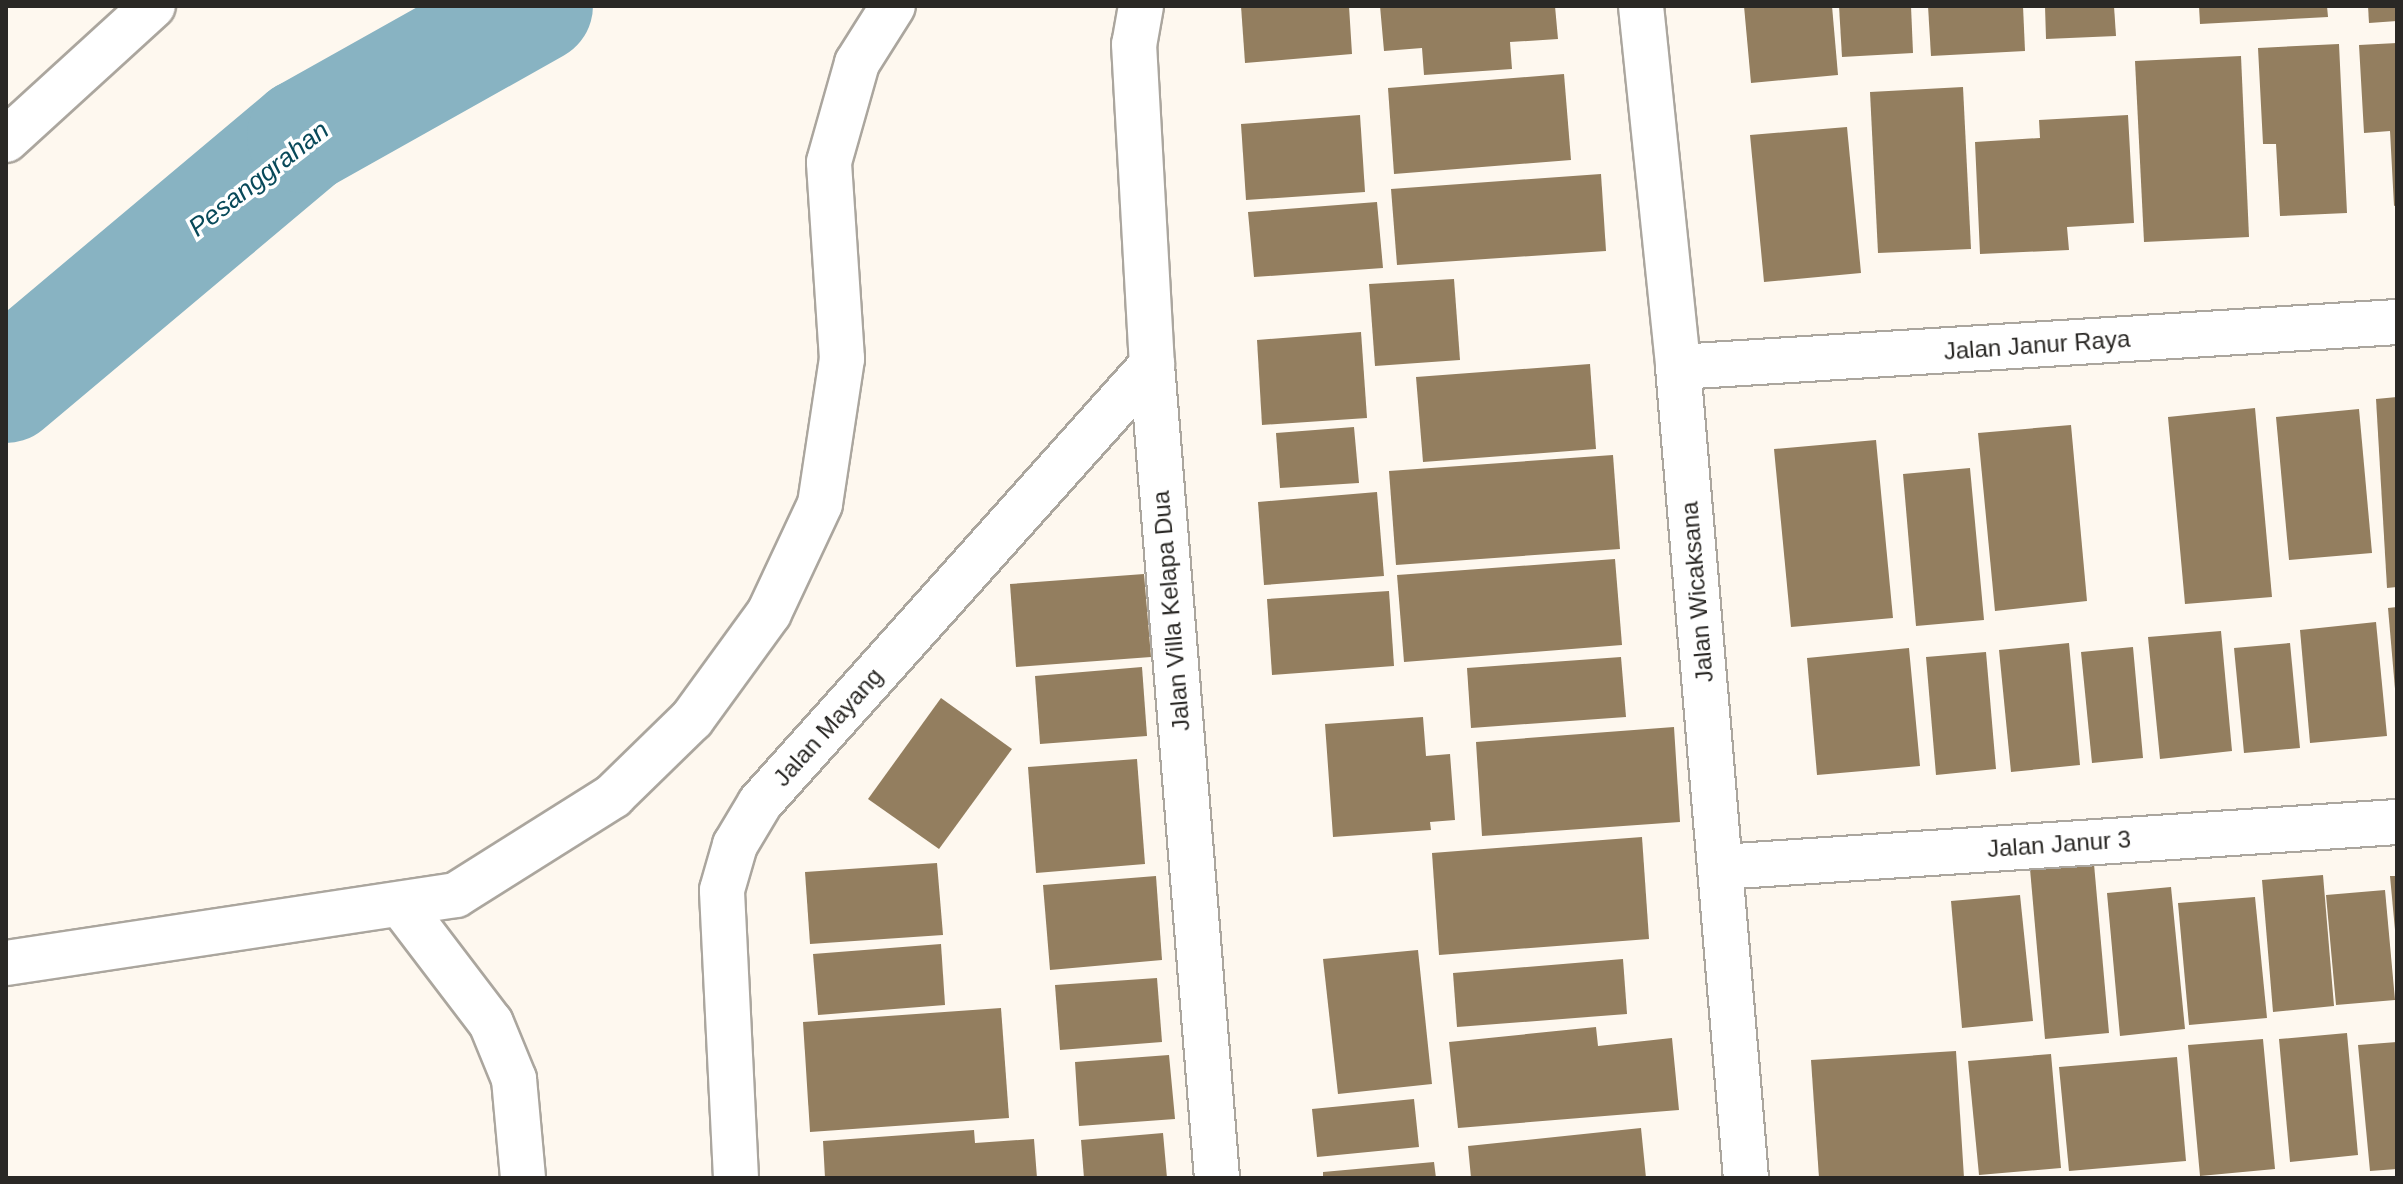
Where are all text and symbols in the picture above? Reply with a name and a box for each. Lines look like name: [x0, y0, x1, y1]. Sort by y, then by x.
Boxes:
water label: Pesanggrahan: [183, 115, 335, 243]
street label: Jalan Janur Raya: [1943, 324, 2131, 366]
street label: Jalan Villa Kelapa Dua: [1146, 490, 1196, 732]
street label: Jalan Wicaksana: [1675, 500, 1719, 684]
street label: Jalan Mayang: [767, 662, 889, 792]
street label: Jalan Janur 3: [1986, 825, 2132, 863]

